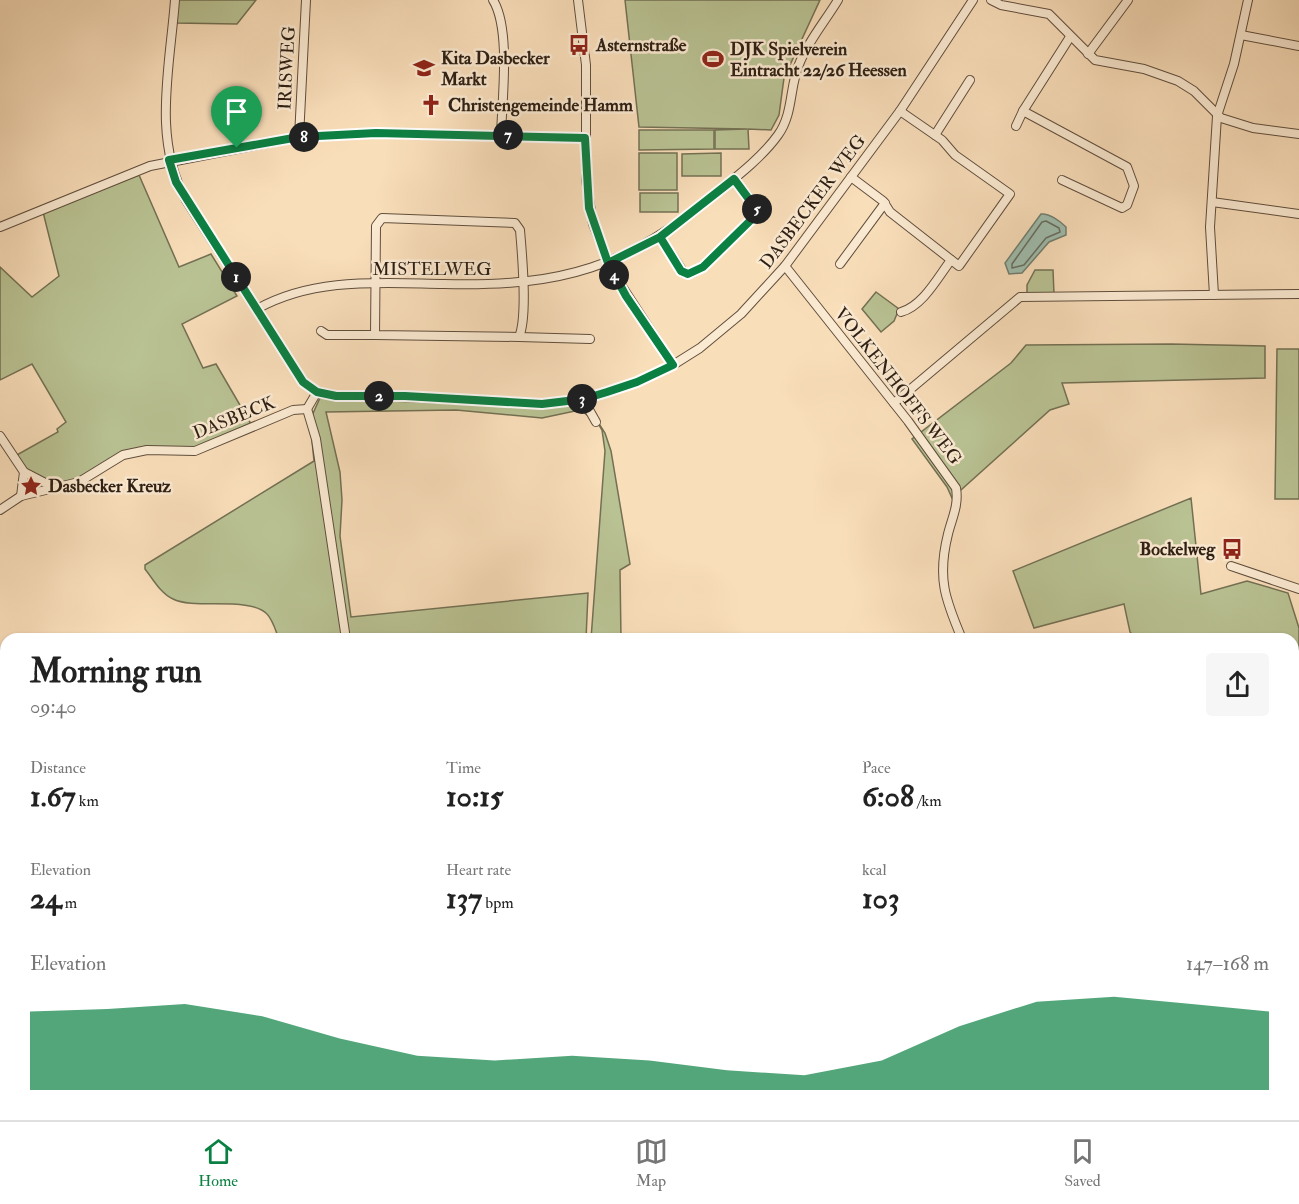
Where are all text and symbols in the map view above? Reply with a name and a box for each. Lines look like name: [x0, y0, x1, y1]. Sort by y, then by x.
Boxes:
street label: IRISWEG: [273, 26, 301, 110]
bus stop icon: Asternstraße: [567, 33, 591, 57]
place label: Asternstraße: [595, 34, 687, 57]
place label: DJK Spielverein Eintracht 22/26 Heessen: [730, 38, 907, 82]
place label: Kita Dasbecker Markt: [440, 47, 550, 91]
sports icon: DJK Spielverein Eintracht 22/26 Heessen: [701, 47, 725, 71]
school or university icon: Kita Dasbecker Markt: [412, 56, 436, 80]
pin: [211, 86, 262, 148]
church icon: Christengemeinde Hamm: [419, 93, 443, 117]
place label: Christengemeinde Hamm: [448, 94, 634, 117]
icon: arrive: [220, 95, 253, 128]
pin: 7: [493, 120, 523, 150]
pin: 8: [289, 122, 319, 152]
text: 7: [504, 125, 512, 145]
text: 8: [300, 127, 308, 147]
street label: DASBECKER WEG: [755, 130, 871, 274]
pin: 5: [742, 194, 772, 224]
text: 5: [753, 199, 761, 219]
street label: MISTELWEG: [373, 258, 491, 281]
pin: 4: [599, 260, 629, 290]
pin: 1: [221, 262, 251, 292]
text: 4: [610, 265, 618, 285]
text: 1: [233, 267, 239, 287]
street label: VOLKENHOFFS WEG: [829, 303, 967, 469]
pin: 2: [364, 381, 394, 411]
pin: 3: [567, 384, 597, 414]
text: 2: [375, 386, 383, 406]
text: 3: [579, 389, 585, 409]
street label: DASBECK: [190, 391, 279, 445]
place icon: Dasbecker Kreuz: [19, 474, 43, 498]
place label: Dasbecker Kreuz: [48, 475, 171, 498]
bus stop icon: Bockelweg: [1220, 537, 1244, 561]
place label: Bockelweg: [1140, 538, 1216, 561]
text: Morning run: [30, 651, 202, 692]
button: share: [1206, 653, 1269, 716]
text: 09:40: [30, 694, 76, 719]
text: Distance: [30, 758, 86, 778]
text: Time: [446, 758, 481, 778]
text: Pace: [862, 758, 891, 778]
text: 1.67: [30, 778, 75, 815]
text: 10:15: [446, 778, 503, 815]
text: 6:08: [862, 778, 914, 815]
text: km: [75, 791, 99, 811]
text: /km: [914, 791, 942, 811]
text: Elevation: [30, 860, 91, 880]
text: Heart rate: [446, 860, 511, 880]
text: kcal: [862, 860, 887, 880]
text: 24: [30, 880, 61, 917]
text: 137: [446, 880, 482, 917]
text: 103: [862, 880, 899, 917]
text: m: [61, 893, 77, 913]
text: bpm: [482, 893, 514, 913]
text: Elevation: [30, 951, 106, 976]
text: 147–168 m: [1186, 951, 1269, 976]
tab: Home: [198, 1135, 238, 1191]
tab: Map: [635, 1135, 668, 1191]
tab: Saved: [1064, 1135, 1101, 1191]

